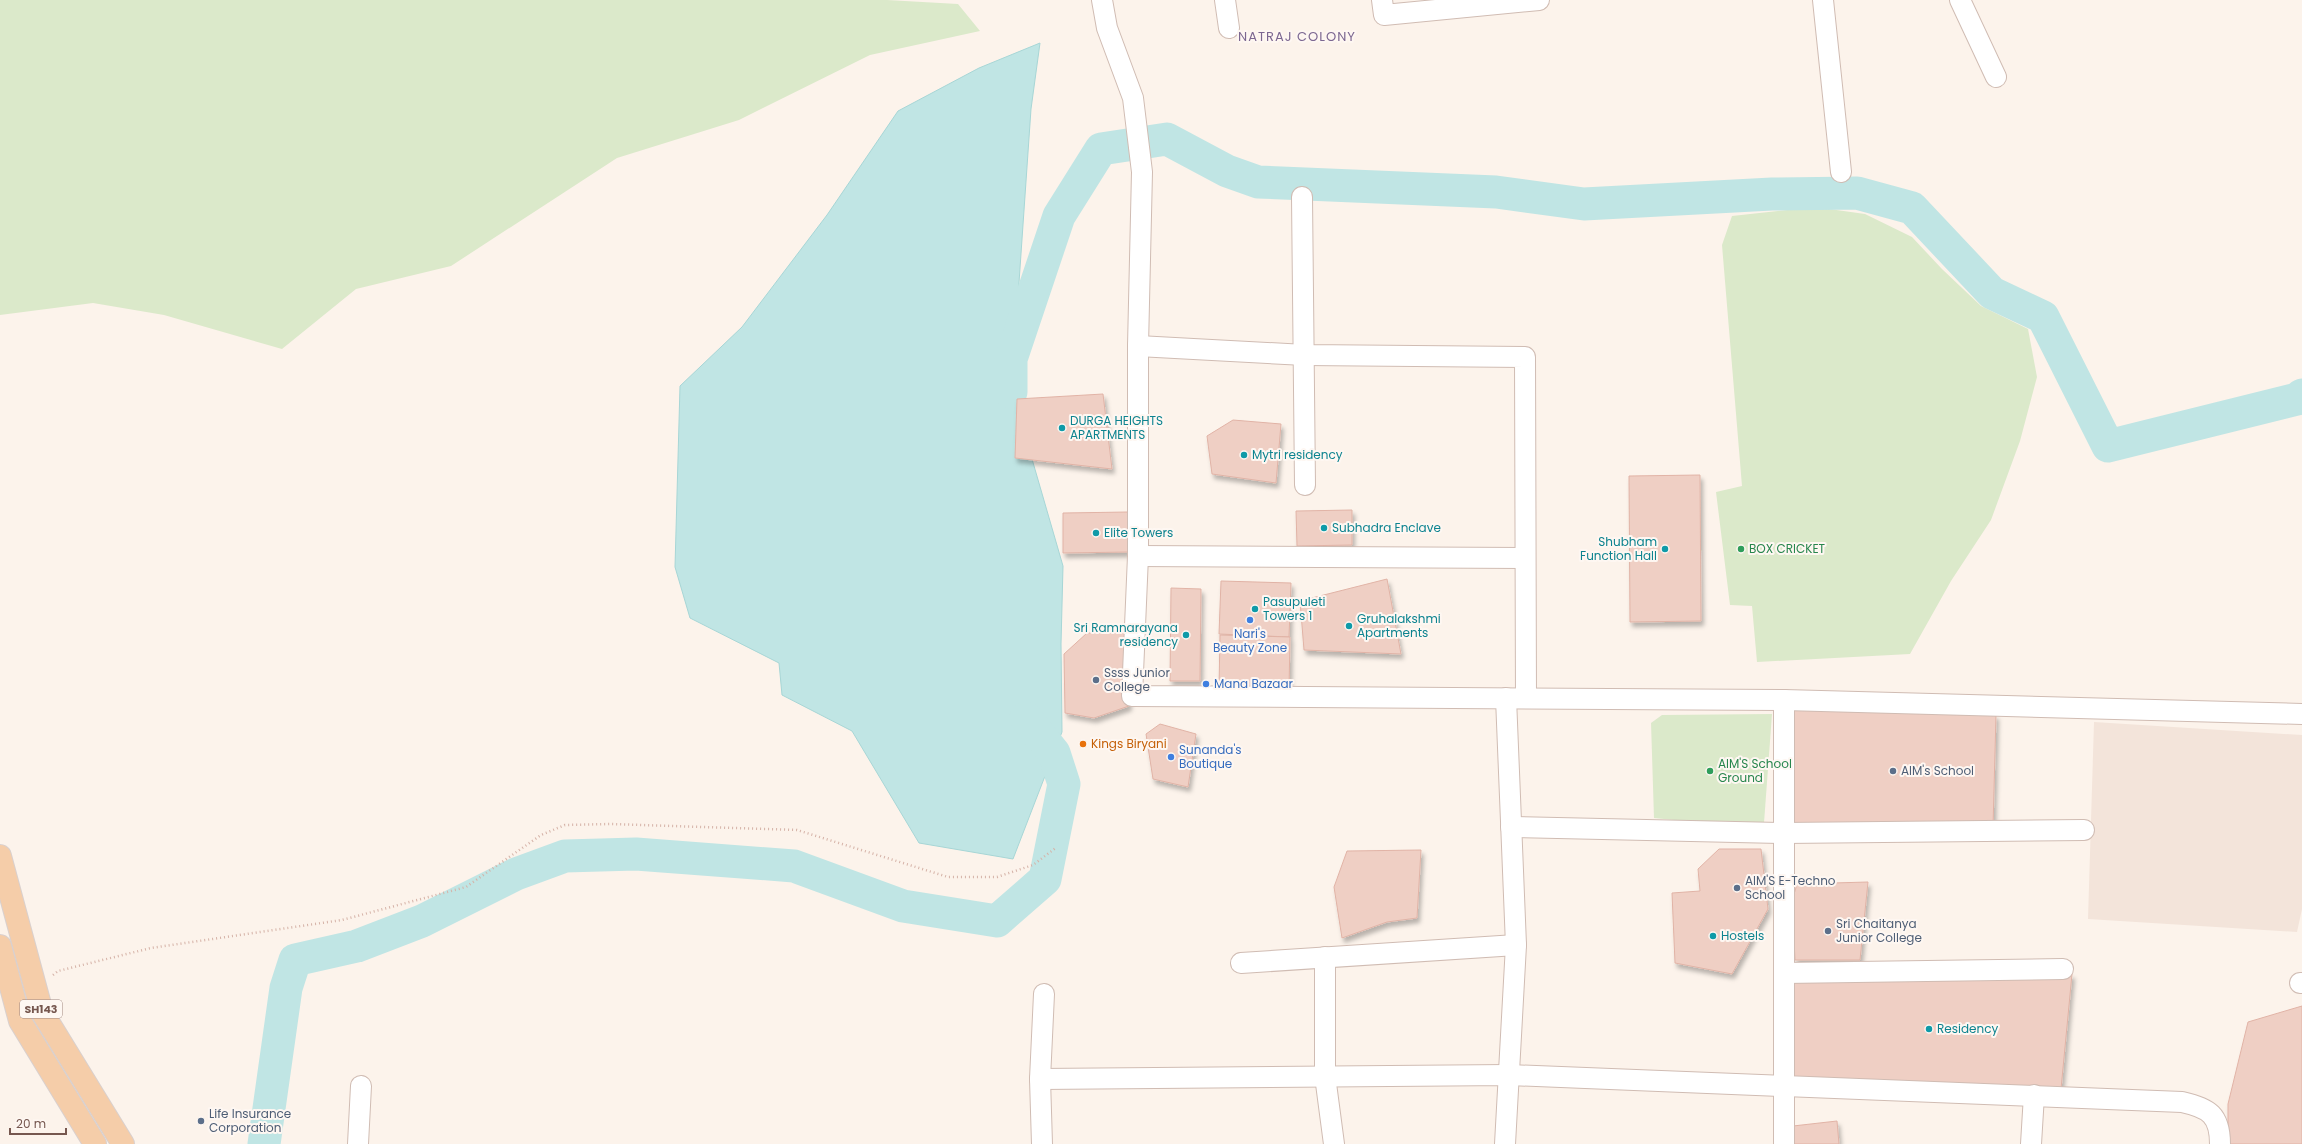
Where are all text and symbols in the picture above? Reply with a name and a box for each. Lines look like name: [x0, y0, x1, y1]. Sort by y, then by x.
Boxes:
district label: NATRAJ COLONY: [1238, 27, 1356, 46]
place label: DURGA HEIGHTS APARTMENTS: [1070, 412, 1163, 443]
marker: DURGA HEIGHTS APARTMENTS: [1057, 423, 1067, 433]
place label: Mytri residency: [1252, 446, 1343, 463]
marker: Mytri residency: [1239, 450, 1249, 460]
place label: Subhadra Enclave: [1332, 519, 1441, 536]
marker: Subhadra Enclave: [1319, 523, 1329, 533]
place label: Elite Towers: [1104, 524, 1173, 541]
marker: Elite Towers: [1091, 528, 1101, 538]
place label: Shubham Function Hall: [1580, 533, 1657, 564]
place label: BOX CRICKET: [1749, 540, 1826, 557]
marker: Shubham Function Hall: [1660, 544, 1670, 554]
marker: BOX CRICKET: [1736, 544, 1746, 554]
place label: Pasupuleti Towers 1: [1263, 593, 1326, 624]
marker: Pasupuleti Towers 1: [1250, 604, 1260, 614]
place label: Gruhalakshmi Apartments: [1357, 610, 1441, 641]
marker: Nari's Beauty Zone: [1245, 615, 1255, 625]
place label: Sri Ramnarayana residency: [1074, 619, 1178, 650]
marker: Gruhalakshmi Apartments: [1344, 621, 1354, 631]
place label: Nari's Beauty Zone: [1213, 625, 1287, 656]
marker: Sri Ramnarayana residency: [1181, 630, 1191, 640]
place label: Ssss Junior College: [1104, 664, 1170, 695]
marker: Ssss Junior College: [1091, 675, 1101, 685]
place label: Mana Bazaar: [1214, 675, 1294, 692]
marker: Mana Bazaar: [1201, 679, 1211, 689]
place label: Kings Biryani: [1091, 735, 1167, 752]
marker: Kings Biryani: [1078, 739, 1088, 749]
place label: Sunanda's Boutique: [1179, 741, 1242, 772]
marker: Sunanda's Boutique: [1166, 752, 1176, 762]
place label: AIM'S School Ground: [1718, 755, 1792, 786]
place label: AIM's School: [1901, 762, 1974, 779]
marker: AIM'S School Ground: [1705, 766, 1715, 776]
marker: AIM's School: [1888, 766, 1898, 776]
place label: AIM'S E-Techno School: [1745, 872, 1836, 903]
marker: AIM'S E-Techno School: [1732, 883, 1742, 893]
place label: Sri Chaitanya Junior College: [1836, 915, 1922, 946]
marker: Sri Chaitanya Junior College: [1823, 926, 1833, 936]
place label: Hostels: [1721, 927, 1764, 944]
marker: Hostels: [1708, 931, 1718, 941]
road number: SH143: [20, 1000, 62, 1018]
place label: Residency: [1937, 1020, 1998, 1037]
marker: Residency: [1924, 1024, 1934, 1034]
place label: Life Insurance Corporation: [209, 1105, 291, 1136]
scale bar: [10, 1110, 66, 1136]
text: 20 m: [16, 1115, 46, 1132]
marker: Life Insurance Corporation: [196, 1116, 206, 1126]

